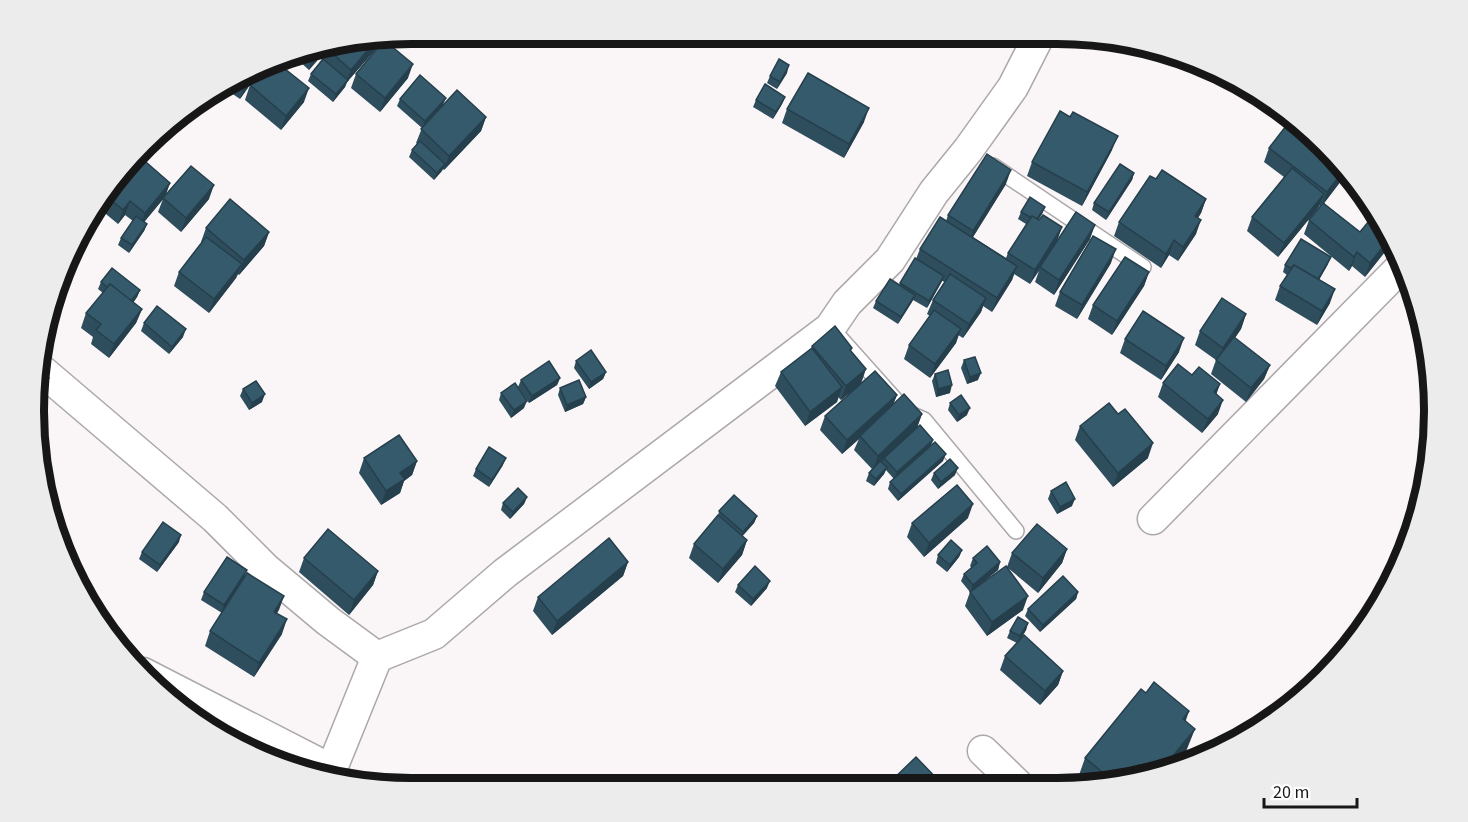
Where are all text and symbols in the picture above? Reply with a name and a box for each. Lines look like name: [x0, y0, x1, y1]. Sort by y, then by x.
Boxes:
scale bar: [1264, 771, 1357, 809]
text: 20 m: [1273, 780, 1309, 805]

